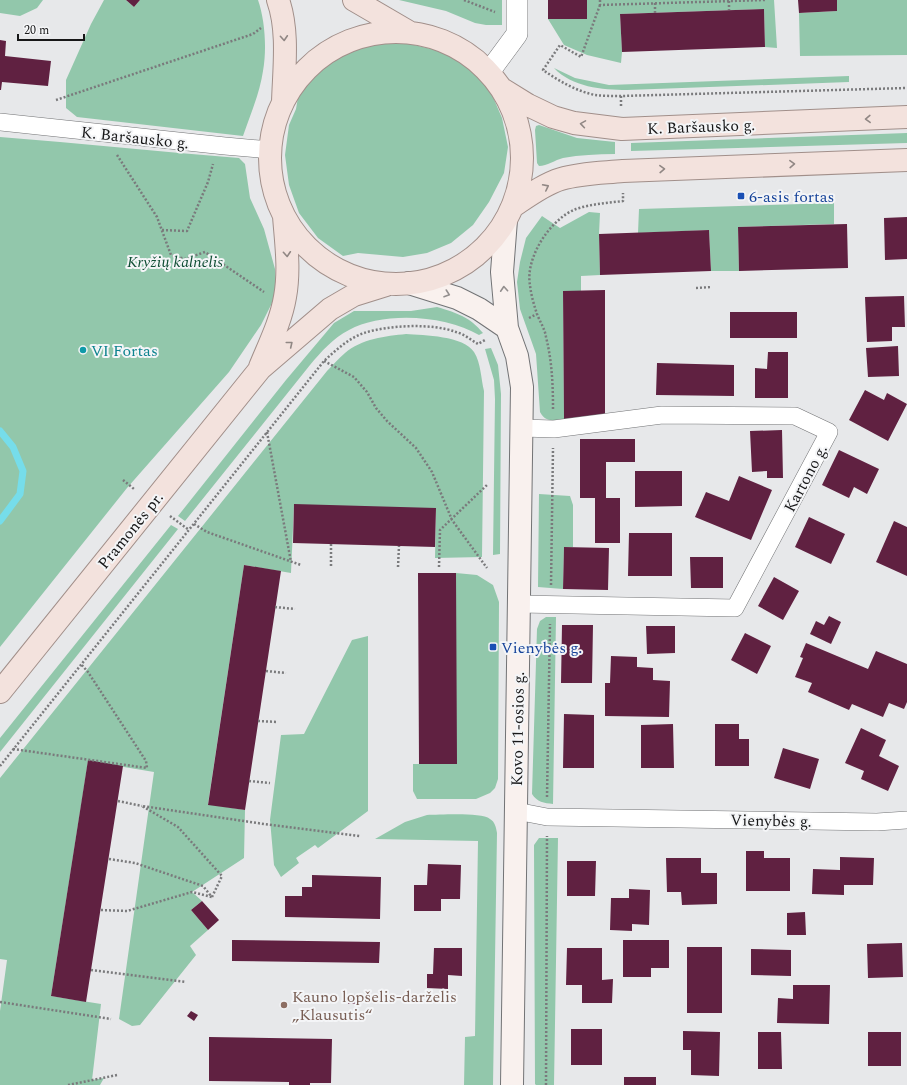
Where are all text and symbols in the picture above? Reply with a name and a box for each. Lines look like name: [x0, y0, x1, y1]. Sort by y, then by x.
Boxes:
scale bar: [18, 16, 84, 42]
text: 20 m: [24, 21, 49, 40]
one-way arrow: [279, 35, 288, 41]
street label: K. Baršausko g.: [647, 113, 756, 141]
one-way arrow: [865, 114, 871, 123]
street label: K. Baršausko g.: [80, 120, 190, 156]
one-way arrow: [580, 120, 586, 129]
one-way arrow: [789, 160, 795, 168]
one-way arrow: [659, 165, 665, 173]
one-way arrow: [541, 184, 549, 191]
place label: 6-asis fortas: [749, 185, 835, 209]
marker: 6-asis fortas: [736, 191, 746, 201]
park label: Kryžių kalnelis: [127, 250, 223, 274]
one-way arrow: [283, 251, 292, 257]
one-way arrow: [499, 286, 508, 292]
one-way arrow: [443, 289, 450, 298]
place label: VI Fortas: [91, 339, 158, 363]
one-way arrow: [285, 341, 293, 348]
marker: VI Fortas: [78, 345, 88, 355]
street label: Kartono g.: [778, 440, 834, 517]
street label: Pramonės pr.: [92, 487, 169, 574]
place label: Vienybės g.: [501, 636, 582, 660]
marker: Vienybės g.: [488, 642, 498, 652]
street label: Kovo 11-osios g.: [505, 672, 531, 786]
street label: Vienybės g.: [730, 808, 812, 834]
place label: Kauno lopšelis-darželis „Klausutis“: [292, 985, 457, 1027]
marker: Kauno lopšelis-darželis „Klausutis“: [279, 1000, 289, 1010]

